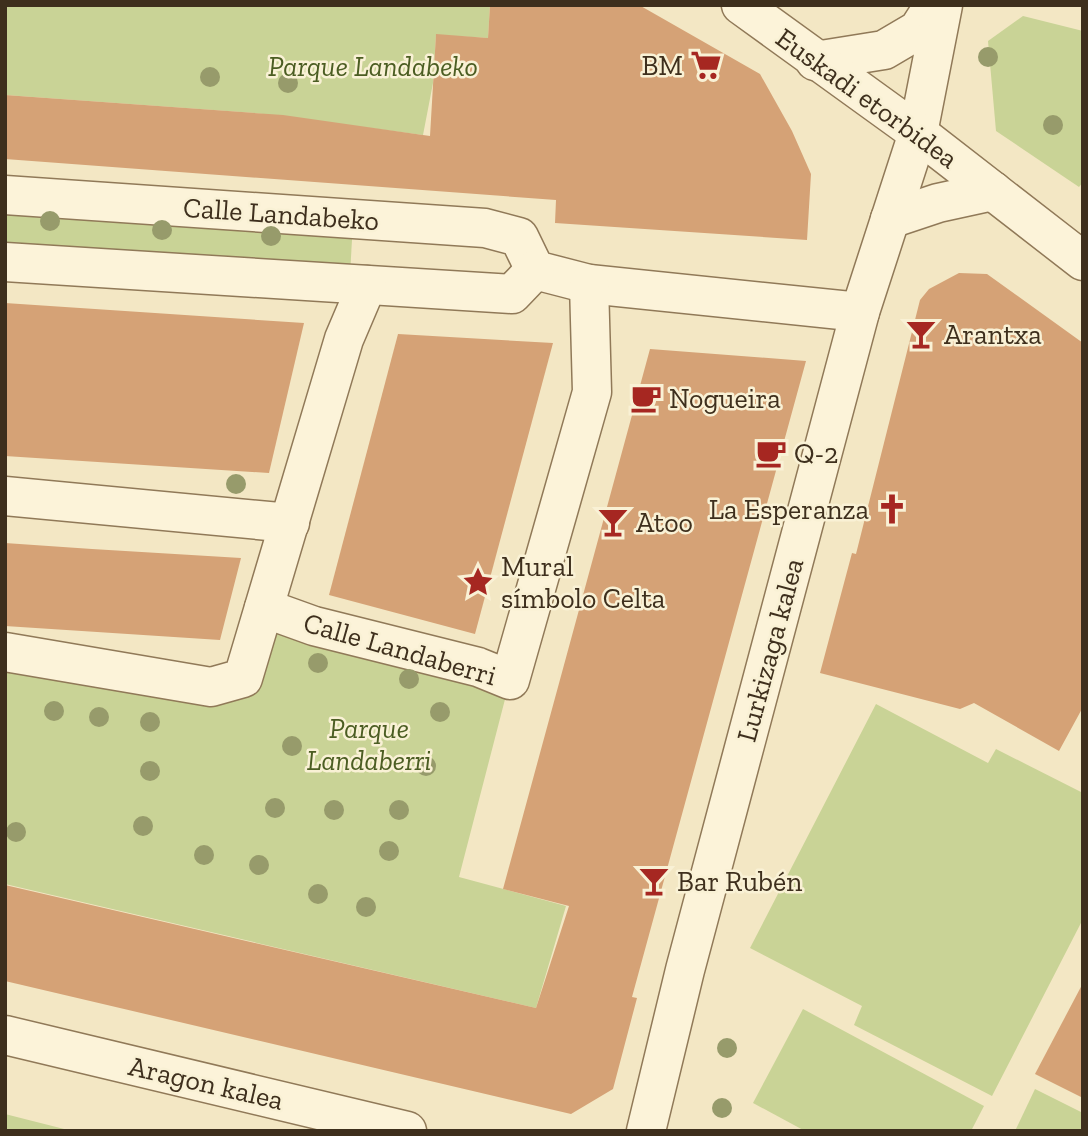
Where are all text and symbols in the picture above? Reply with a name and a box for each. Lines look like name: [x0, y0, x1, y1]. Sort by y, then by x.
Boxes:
street label: Euskadi etorbidea: [770, 21, 965, 175]
supermarket icon: BM: [689, 48, 723, 82]
place label: BM: [641, 49, 683, 82]
park label: Parque Landabeko: [268, 50, 478, 83]
street label: Calle Landabeko: [182, 191, 380, 237]
bar icon: Arantxa: [904, 317, 938, 351]
place label: Arantxa: [944, 318, 1042, 351]
cafe icon: Nogueira: [629, 381, 663, 415]
place label: Nogueira: [669, 382, 781, 415]
cafe icon: Q-2: [754, 436, 788, 470]
place label: Q-2: [794, 437, 838, 470]
church icon: La Esperanza: [875, 492, 909, 526]
place label: La Esperanza: [709, 493, 869, 526]
bar icon: Atoo: [596, 505, 630, 539]
place label: Atoo: [636, 506, 693, 539]
place label: Mural símbolo Celta: [501, 550, 666, 615]
street label: Lurkizaga kalea: [730, 554, 810, 745]
place icon: Mural símbolo Celta: [461, 565, 495, 599]
street label: Calle Landaberri: [300, 606, 500, 692]
park label: Parque Landaberri: [307, 712, 431, 777]
bar icon: Bar Rubén: [637, 864, 671, 898]
place label: Bar Rubén: [677, 865, 802, 898]
street label: Aragon kalea: [125, 1049, 287, 1117]

